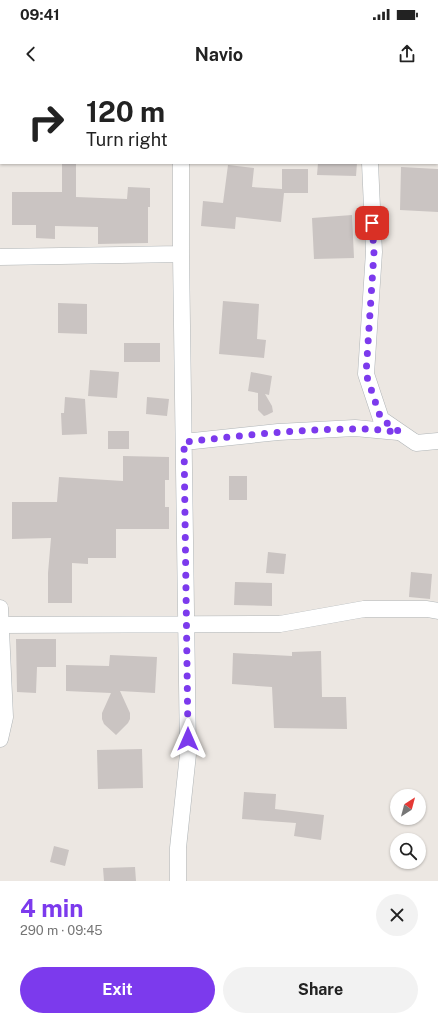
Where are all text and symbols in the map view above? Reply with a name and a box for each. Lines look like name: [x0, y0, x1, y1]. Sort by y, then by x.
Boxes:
text: 09:41: [20, 6, 60, 23]
icon: back: [20, 43, 42, 65]
icon: share: [396, 43, 418, 65]
text: Navio: [195, 44, 243, 65]
text: 120 m: [86, 95, 165, 128]
icon: right: [20, 96, 72, 148]
text: Turn right: [86, 129, 168, 150]
pin: [355, 206, 389, 240]
icon: arrive: [361, 212, 383, 234]
position arrow: [167, 718, 209, 760]
north arrow: [390, 789, 426, 825]
map controls: [390, 789, 426, 869]
button: search: [390, 833, 426, 869]
text: 4 min: [20, 894, 83, 922]
button: close: [376, 894, 418, 936]
text: 290 m · 09:45: [20, 923, 103, 938]
button: Exit: [20, 967, 215, 1013]
button: Share: [223, 967, 418, 1013]

